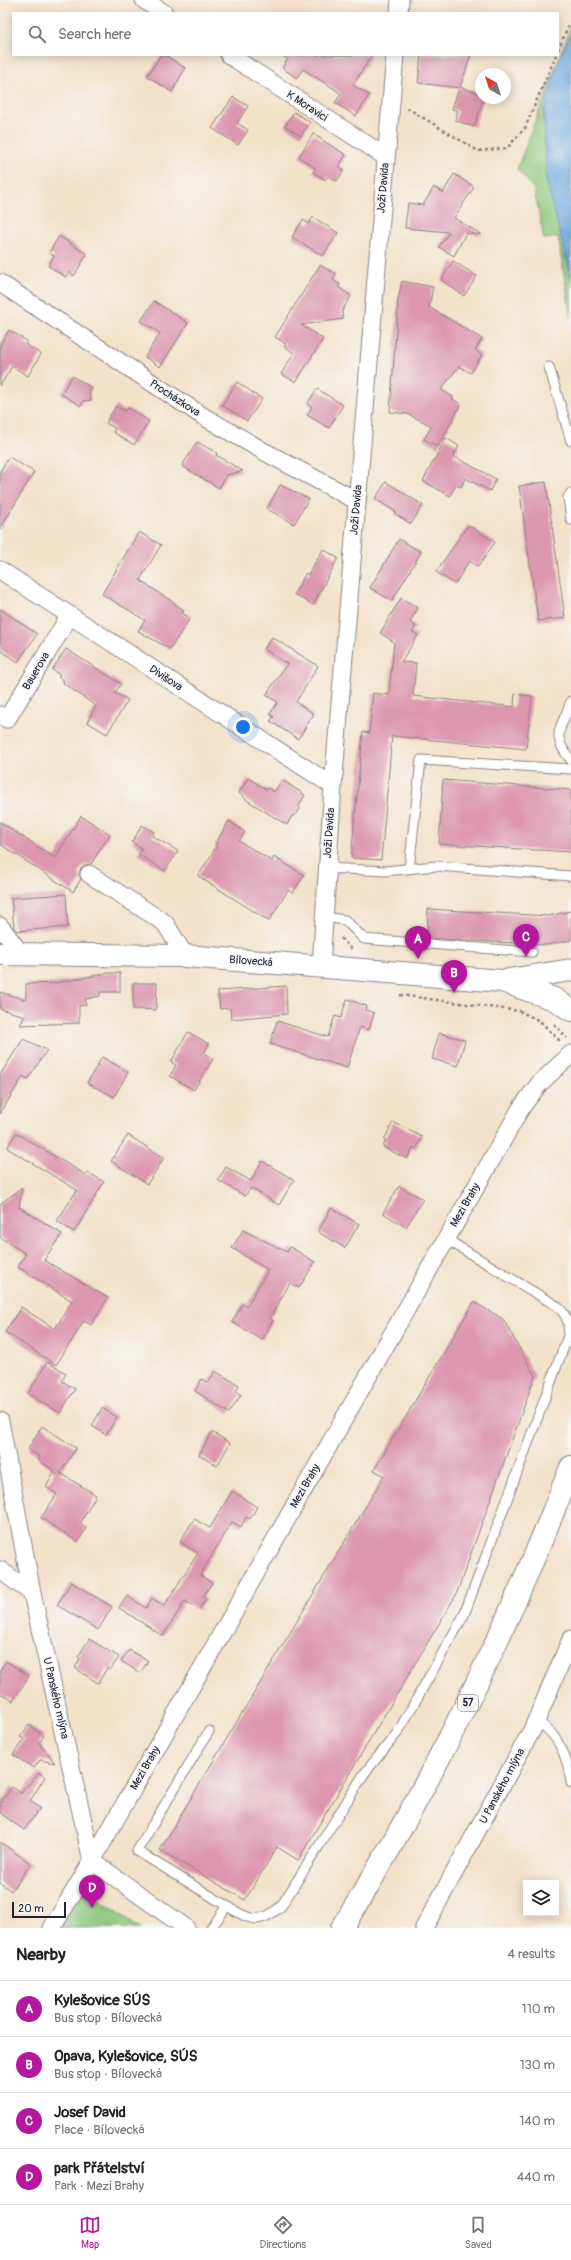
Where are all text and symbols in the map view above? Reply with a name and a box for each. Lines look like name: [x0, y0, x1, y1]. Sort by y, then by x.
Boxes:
search box: [12, 12, 559, 56]
icon: search: [26, 23, 48, 45]
text: Search here: [58, 25, 131, 44]
north arrow: [475, 68, 511, 104]
street label: K Moravici: [284, 88, 330, 124]
street label: Joži Davida: [374, 162, 392, 214]
street label: Procházkova: [147, 377, 203, 419]
street label: Joži Davida: [347, 484, 365, 536]
street label: Bauerova: [20, 650, 52, 692]
street label: Divišova: [147, 662, 185, 694]
your location: [233, 717, 253, 737]
street label: Joži Davida: [321, 807, 337, 859]
pin: C: [513, 924, 539, 957]
pin: A: [405, 926, 431, 959]
street label: Bílovecká: [229, 953, 273, 969]
pin: B: [441, 960, 467, 993]
street label: Mezi Brahy: [447, 1180, 483, 1229]
street label: Mezi Brahy: [287, 1461, 323, 1510]
street label: U Panského mlýna: [40, 1656, 72, 1740]
road number: 57: [458, 1695, 478, 1711]
street label: Mezi Brahy: [127, 1743, 163, 1792]
street label: U Panského mlýna: [477, 1746, 527, 1826]
pin: D: [79, 1875, 105, 1908]
map controls: [523, 1880, 559, 1916]
button: layers: [523, 1880, 559, 1916]
scale bar: [12, 1900, 66, 1919]
text: 20 m: [18, 1902, 44, 1915]
text: Nearby: [16, 1944, 65, 1965]
text: 4 results: [508, 1946, 555, 1962]
text: Kylešovice SÚS: [54, 1991, 150, 2010]
text: A: [25, 2001, 33, 2017]
text: 110 m: [522, 2001, 555, 2017]
text: Bus stop · Bílovecká: [54, 2010, 162, 2026]
text: Opava, Kylešovice, SÚS: [54, 2047, 198, 2066]
text: B: [25, 2057, 33, 2073]
text: 130 m: [519, 2057, 555, 2073]
text: Bus stop · Bílovecká: [54, 2066, 162, 2082]
text: Josef David: [54, 2103, 126, 2122]
text: C: [25, 2113, 33, 2129]
text: 140 m: [519, 2113, 555, 2129]
text: Place · Bílovecká: [54, 2122, 145, 2138]
text: park Přátelství: [54, 2159, 145, 2178]
text: D: [25, 2169, 33, 2185]
text: 440 m: [517, 2169, 555, 2185]
text: Park · Mezi Brahy: [54, 2178, 144, 2194]
tab: Map: [79, 2214, 101, 2251]
tab: Directions: [259, 2214, 306, 2251]
tab: Saved: [465, 2214, 492, 2251]

